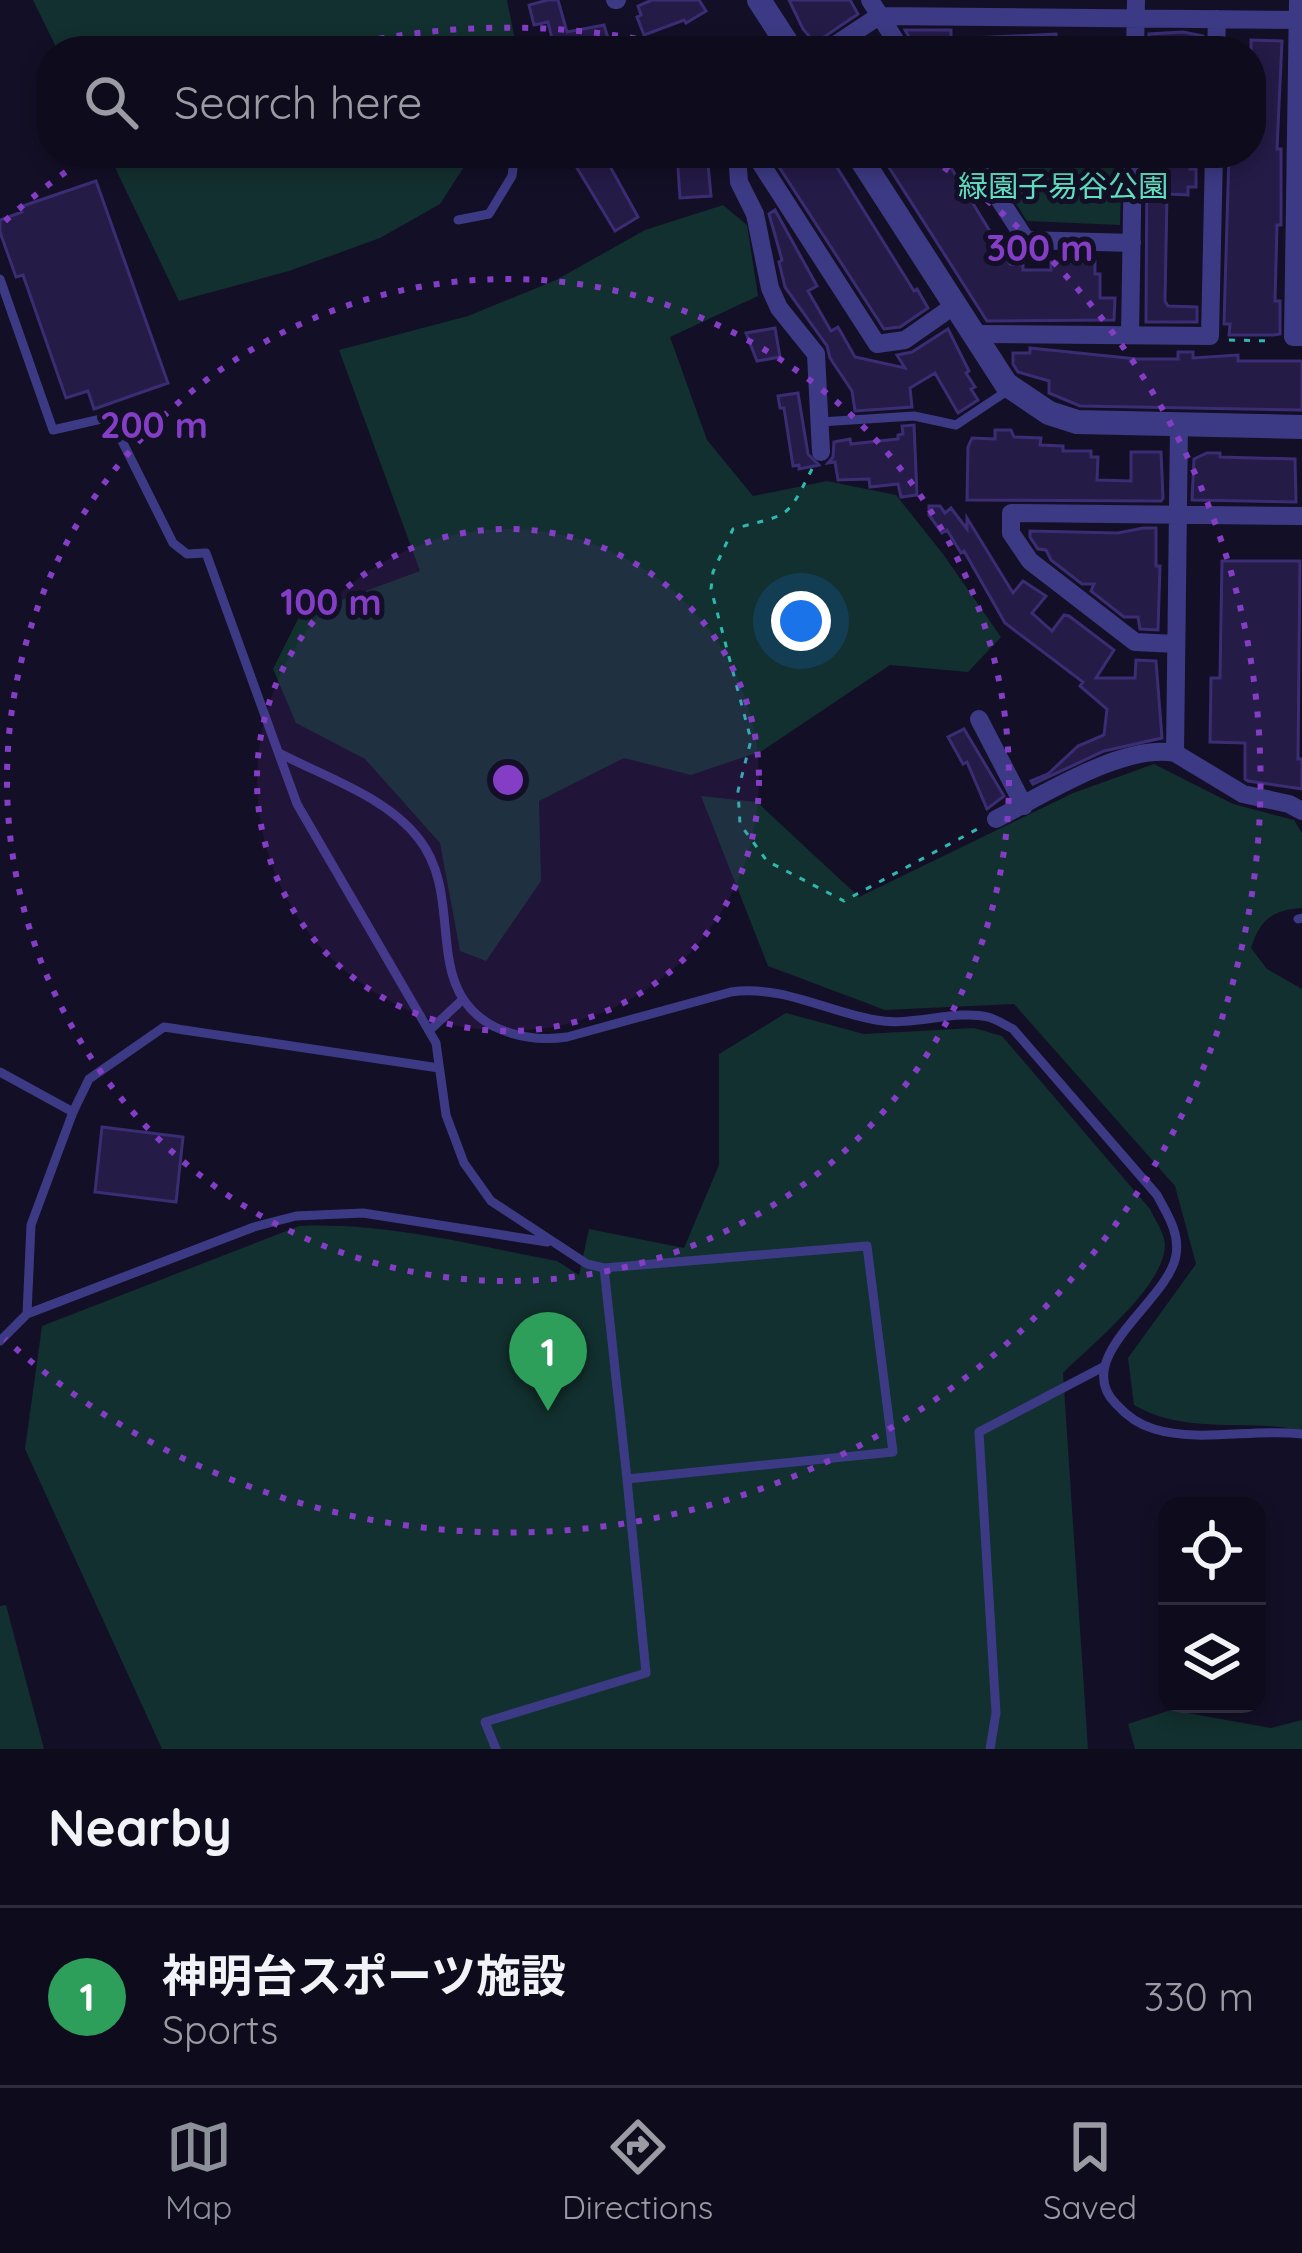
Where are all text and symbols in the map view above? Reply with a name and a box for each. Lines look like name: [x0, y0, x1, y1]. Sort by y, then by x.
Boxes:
search box: [36, 36, 1266, 168]
icon: search: [78, 69, 144, 135]
text: Search here: [174, 74, 422, 130]
park label: 緑園子易谷公園: [958, 167, 1168, 205]
text: 300 m: [987, 225, 1093, 270]
text: 200 m: [100, 402, 208, 447]
text: 100 m: [280, 579, 382, 624]
your location: [771, 591, 831, 651]
centre of rings: [487, 759, 529, 801]
pin: 1: [509, 1312, 587, 1411]
map controls: [1158, 1497, 1266, 1713]
button: locate: [1158, 1497, 1266, 1605]
button: layers: [1158, 1605, 1266, 1713]
text: Nearby: [48, 1795, 232, 1859]
text: 神明台スポーツ施設: [162, 1947, 566, 2003]
text: 1: [79, 1972, 95, 2021]
text: 330 m: [1144, 1972, 1254, 2021]
text: Sports: [162, 2005, 278, 2054]
tab: Map: [165, 2114, 232, 2227]
tab: Directions: [562, 2114, 713, 2227]
tab: Saved: [1043, 2114, 1137, 2227]

